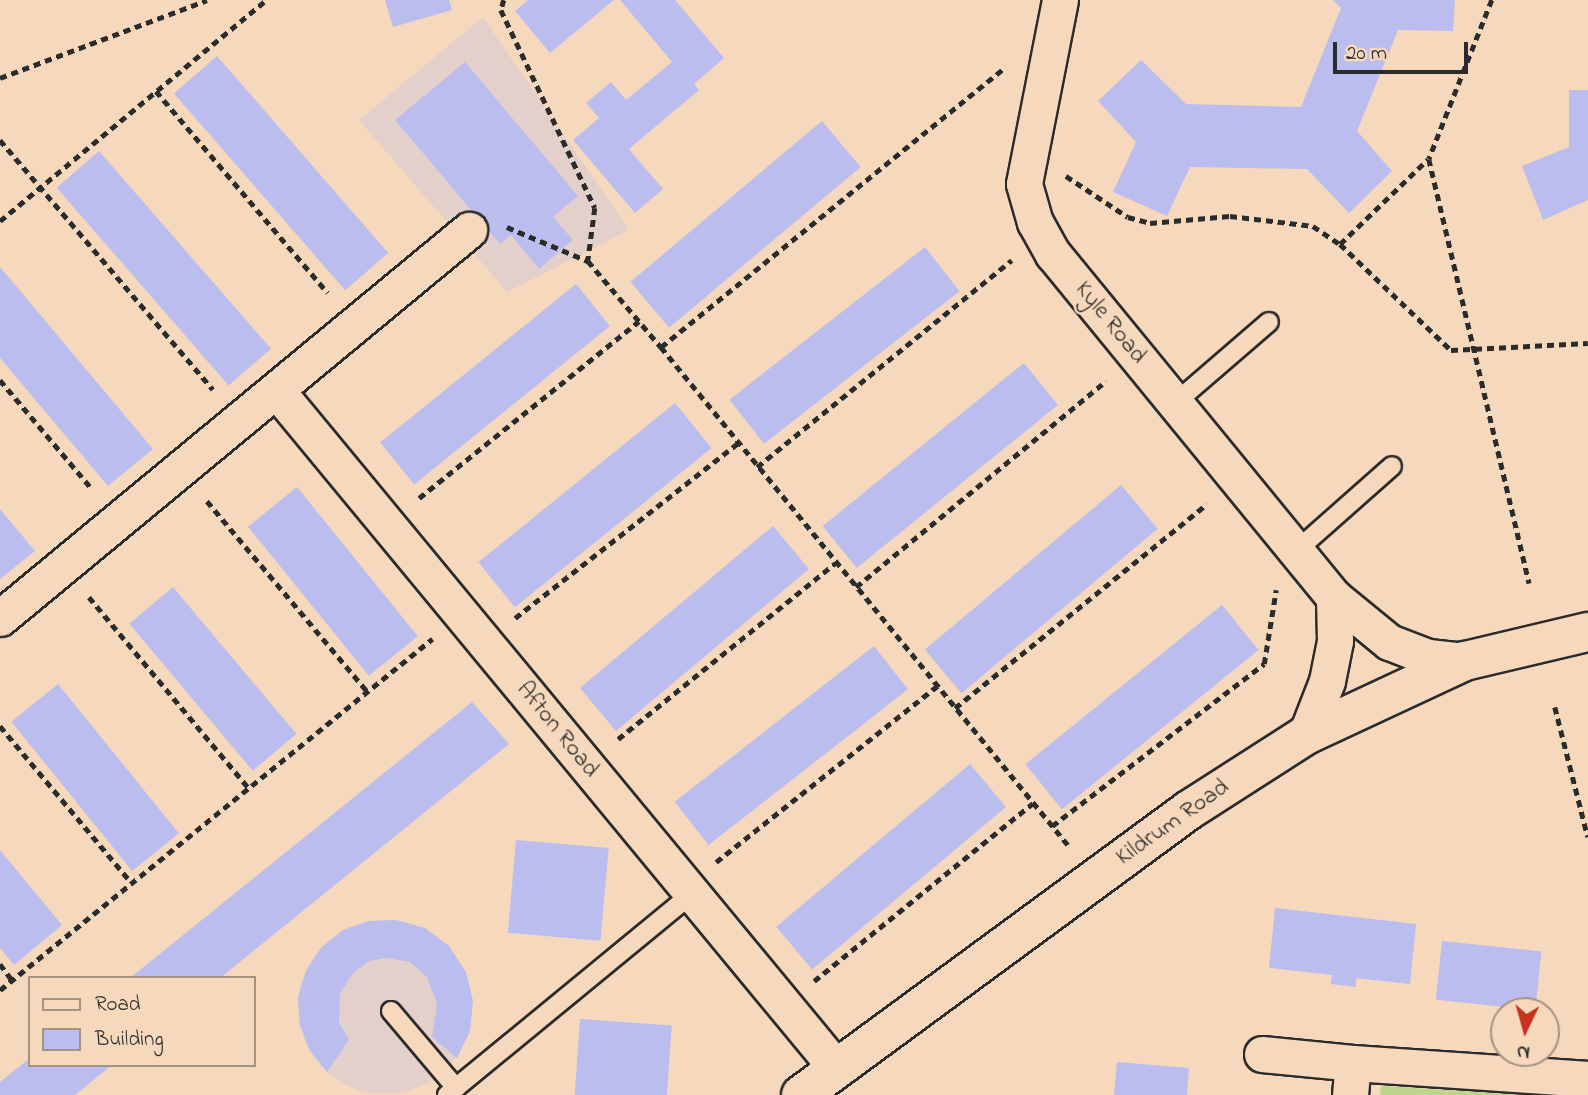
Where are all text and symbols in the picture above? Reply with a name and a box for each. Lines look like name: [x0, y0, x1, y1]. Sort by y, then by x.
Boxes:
scale bar: [1336, 28, 1471, 72]
text: 20 m: [1346, 39, 1387, 69]
street label: Kyle Road: [1068, 276, 1152, 370]
street label: Afton Road: [509, 676, 605, 784]
street label: Kildrum Road: [1111, 774, 1235, 872]
legend: [28, 976, 256, 1067]
text: Road: [95, 990, 141, 1020]
north arrow: [1490, 997, 1560, 1067]
text: Building: [95, 1025, 164, 1055]
text: N: [1516, 1037, 1531, 1065]

